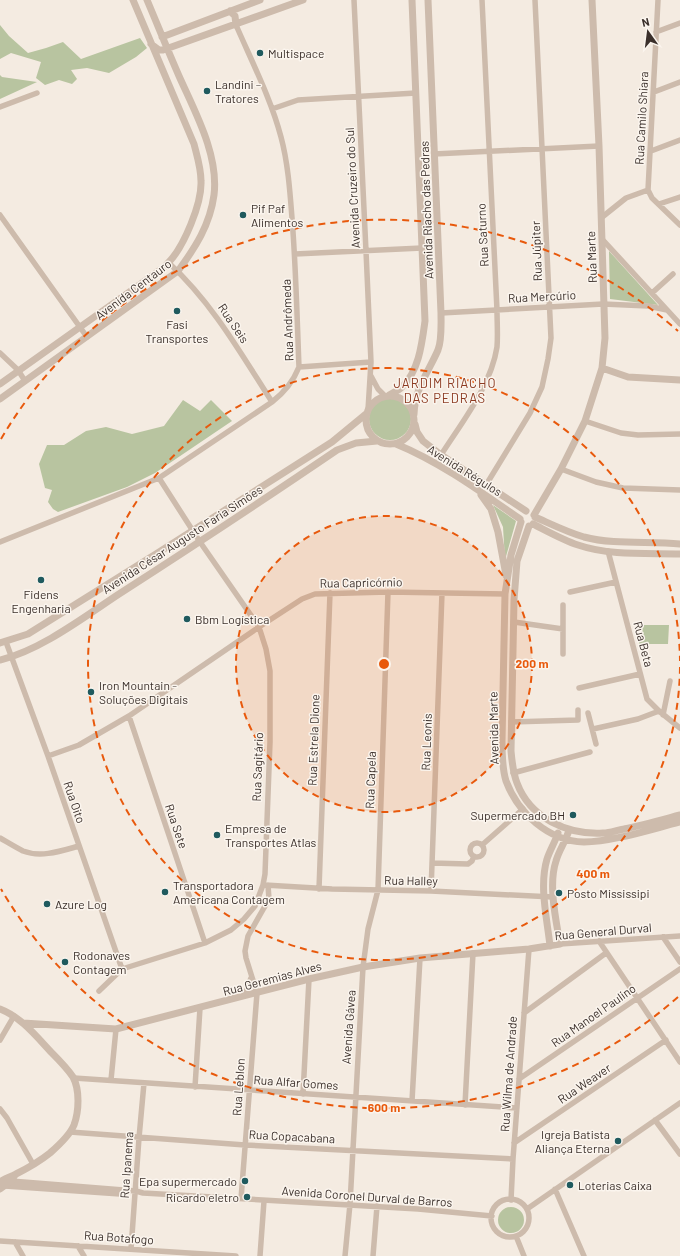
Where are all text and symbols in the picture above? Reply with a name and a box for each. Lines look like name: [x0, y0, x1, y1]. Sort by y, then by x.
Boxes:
north arrow: [628, 12, 668, 52]
text: N: [640, 15, 651, 29]
place label: Multispace: [268, 46, 324, 60]
marker: Multispace: [255, 48, 265, 58]
street label: Rua Camilo Shiara: [632, 71, 650, 165]
place label: Landini – Tratores: [215, 77, 261, 105]
marker: Landini – Tratores: [202, 86, 212, 96]
street label: Avenida Cruzeiro do Sul: [342, 127, 362, 249]
street label: Avenida Riacho das Pedras: [417, 140, 435, 279]
place label: Pif Paf Alimentos: [251, 201, 304, 229]
street label: Rua Saturno: [473, 203, 491, 267]
marker: Pif Paf Alimentos: [238, 210, 248, 220]
street label: Rua Júpiter: [528, 220, 544, 281]
street label: Rua Marte: [583, 231, 599, 283]
street label: Avenida Centauro: [92, 256, 174, 322]
street label: Rua Andrômeda: [279, 279, 295, 361]
street label: Rua Mercúrio: [508, 287, 576, 305]
street label: Rua Seis: [216, 301, 252, 346]
marker: Fasi Transportes: [172, 306, 182, 316]
place label: Fasi Transportes: [146, 317, 209, 345]
district label: JARDIM RIACHO DAS PEDRAS: [393, 375, 497, 406]
street label: Avenida Régulos: [425, 442, 505, 499]
street label: Avenida César Augusto Faria Simões: [99, 482, 265, 596]
street label: Rua Capricórnio: [320, 574, 402, 590]
marker: Fidens Engenharia: [36, 575, 46, 585]
place label: Fidens Engenharia: [11, 587, 71, 615]
place label: Bbm Logística: [195, 612, 269, 626]
marker: Bbm Logística: [182, 614, 192, 624]
street label: Rua Beta: [631, 620, 657, 668]
text: 200 m: [516, 656, 548, 670]
centre of rings: [377, 657, 391, 671]
place label: Iron Mountain - Soluções Digitais: [99, 678, 188, 706]
marker: Iron Mountain - Soluções Digitais: [86, 687, 96, 697]
street label: Avenida Marte: [485, 691, 501, 765]
street label: Rua Estrela Dione: [304, 694, 322, 786]
street label: Rua Leonis: [418, 713, 434, 771]
street label: Rua Sagitário: [249, 732, 265, 802]
street label: Rua Capela: [362, 751, 378, 809]
street label: Rua Oito: [61, 779, 89, 825]
street label: Rua Sete: [163, 802, 191, 850]
place label: Supermercado BH: [470, 808, 565, 822]
marker: Supermercado BH: [568, 810, 578, 820]
place label: Empresa de Transportes Atlas: [225, 821, 317, 849]
marker: Empresa de Transportes Atlas: [212, 830, 222, 840]
text: 400 m: [576, 866, 610, 880]
street label: Rua Halley: [384, 873, 438, 887]
place label: Transportadora Americana Contagem: [173, 878, 285, 906]
place label: Posto Mississipi: [567, 886, 650, 900]
marker: Transportadora Americana Contagem: [160, 887, 170, 897]
marker: Posto Mississipi: [554, 888, 564, 898]
place label: Azure Log: [55, 897, 107, 911]
marker: Azure Log: [42, 899, 52, 909]
street label: Rua General Durval: [554, 920, 652, 942]
place label: Rodonaves Contagem: [73, 948, 130, 976]
marker: Rodonaves Contagem: [60, 957, 70, 967]
street label: Rua Geremias Alves: [221, 958, 323, 998]
street label: Rua Manoel Paulino: [548, 981, 638, 1049]
street label: Avenida Gávea: [338, 989, 358, 1065]
street label: Rua Wilma de Andrade: [497, 1016, 519, 1132]
street label: Rua Leblon: [229, 1058, 247, 1116]
street label: Rua Weaver: [555, 1060, 614, 1106]
street label: Rua Alfar Gomes: [253, 1072, 339, 1092]
text: 600 m: [368, 1100, 400, 1114]
street label: Rua Copacabana: [248, 1127, 336, 1145]
place label: Igreja Batista Aliança Eterna: [535, 1127, 610, 1155]
street label: Rua Ipanema: [117, 1131, 135, 1199]
marker: Igreja Batista Aliança Eterna: [613, 1136, 623, 1146]
place label: Epa supermercado: [139, 1174, 237, 1188]
marker: Epa supermercado: [240, 1176, 250, 1186]
place label: Loterias Caixa: [578, 1178, 652, 1192]
marker: Loterias Caixa: [565, 1180, 575, 1190]
street label: Avenida Coronel Durval de Barros: [281, 1183, 453, 1209]
place label: Ricardo eletro: [166, 1190, 239, 1204]
marker: Ricardo eletro: [242, 1192, 252, 1202]
street label: Rua Botafogo: [84, 1228, 154, 1246]

